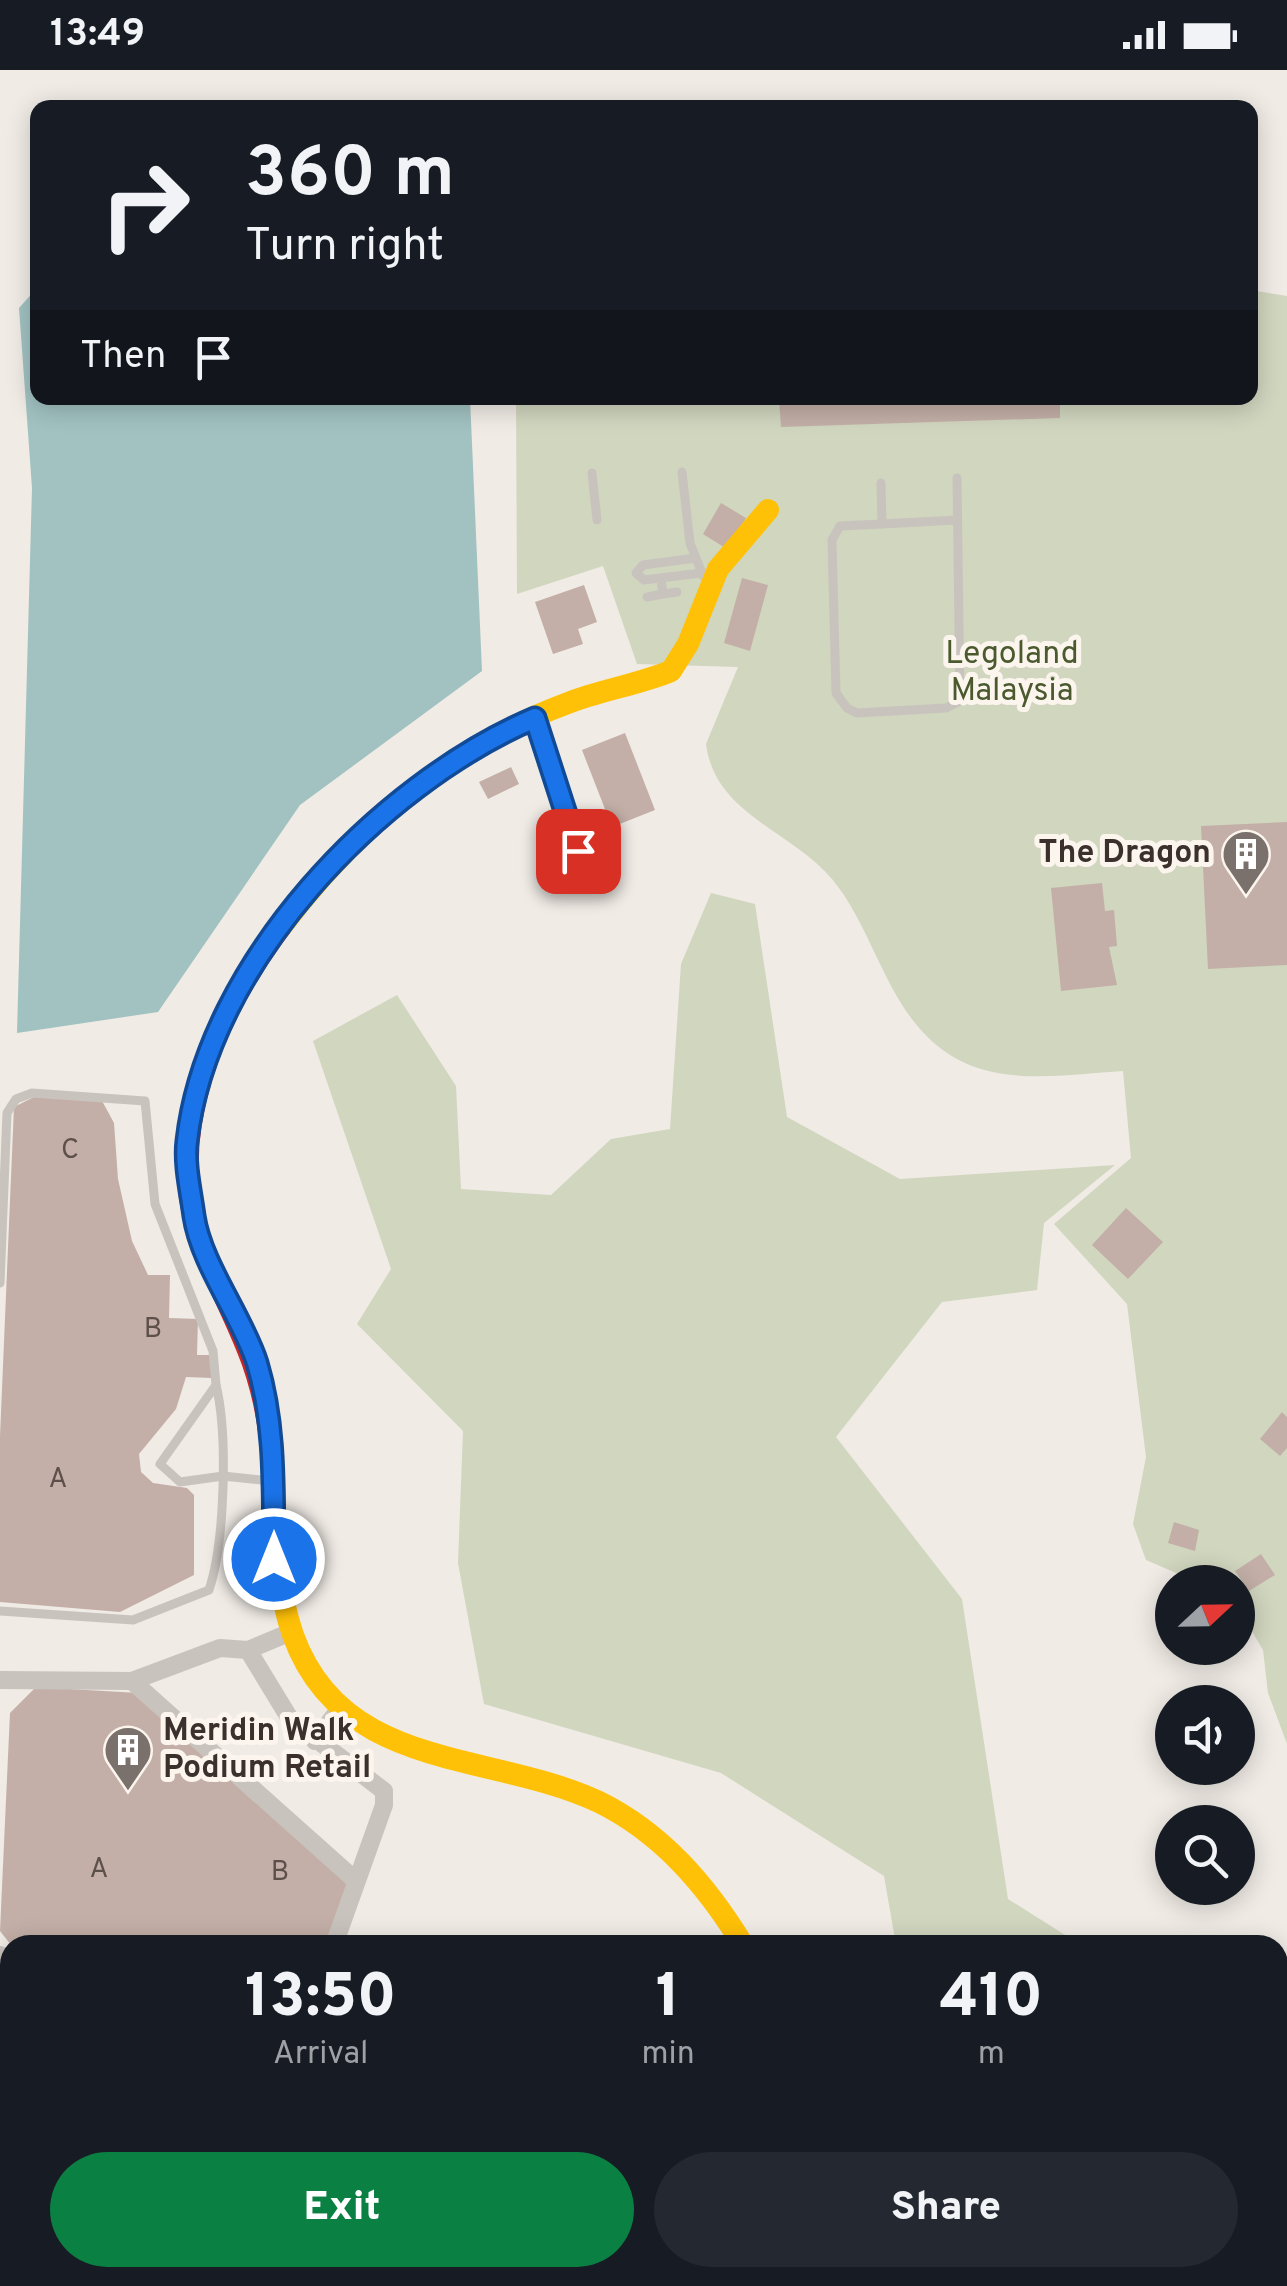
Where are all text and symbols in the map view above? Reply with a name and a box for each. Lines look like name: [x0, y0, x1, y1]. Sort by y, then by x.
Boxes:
text: 13:49: [50, 11, 145, 60]
text: 360 m: [245, 132, 455, 221]
icon: right: [80, 140, 210, 270]
text: Turn right: [245, 219, 444, 276]
icon: arrive: [186, 330, 241, 385]
text: Then: [80, 333, 166, 382]
park label: Legoland Malaysia: [945, 635, 1079, 712]
pin: [536, 809, 621, 894]
icon: arrive: [551, 824, 606, 879]
building icon: The Dragon: [1220, 828, 1272, 896]
place label: The Dragon: [1038, 834, 1211, 874]
house number: C: [61, 1133, 79, 1169]
house number: B: [144, 1312, 162, 1348]
house number: A: [48, 1462, 68, 1498]
position arrow: [222, 1507, 326, 1611]
north arrow: [1155, 1565, 1255, 1665]
map controls: [1155, 1565, 1255, 1905]
button: sound: [1155, 1685, 1255, 1785]
place label: Meridin Walk Podium Retail: [163, 1712, 371, 1789]
building icon: Meridin Walk Podium Retail: [102, 1724, 154, 1792]
button: search: [1155, 1805, 1255, 1905]
house number: A: [89, 1852, 109, 1888]
house number: B: [271, 1855, 289, 1891]
text: 13:50: [245, 1962, 397, 2038]
text: 1: [656, 1962, 680, 2038]
text: 410: [940, 1962, 1043, 2038]
text: Arrival: [273, 2035, 368, 2075]
text: min: [641, 2035, 695, 2075]
text: m: [978, 2035, 1005, 2075]
button: Exit: [50, 2152, 634, 2267]
button: Share: [654, 2152, 1238, 2267]

